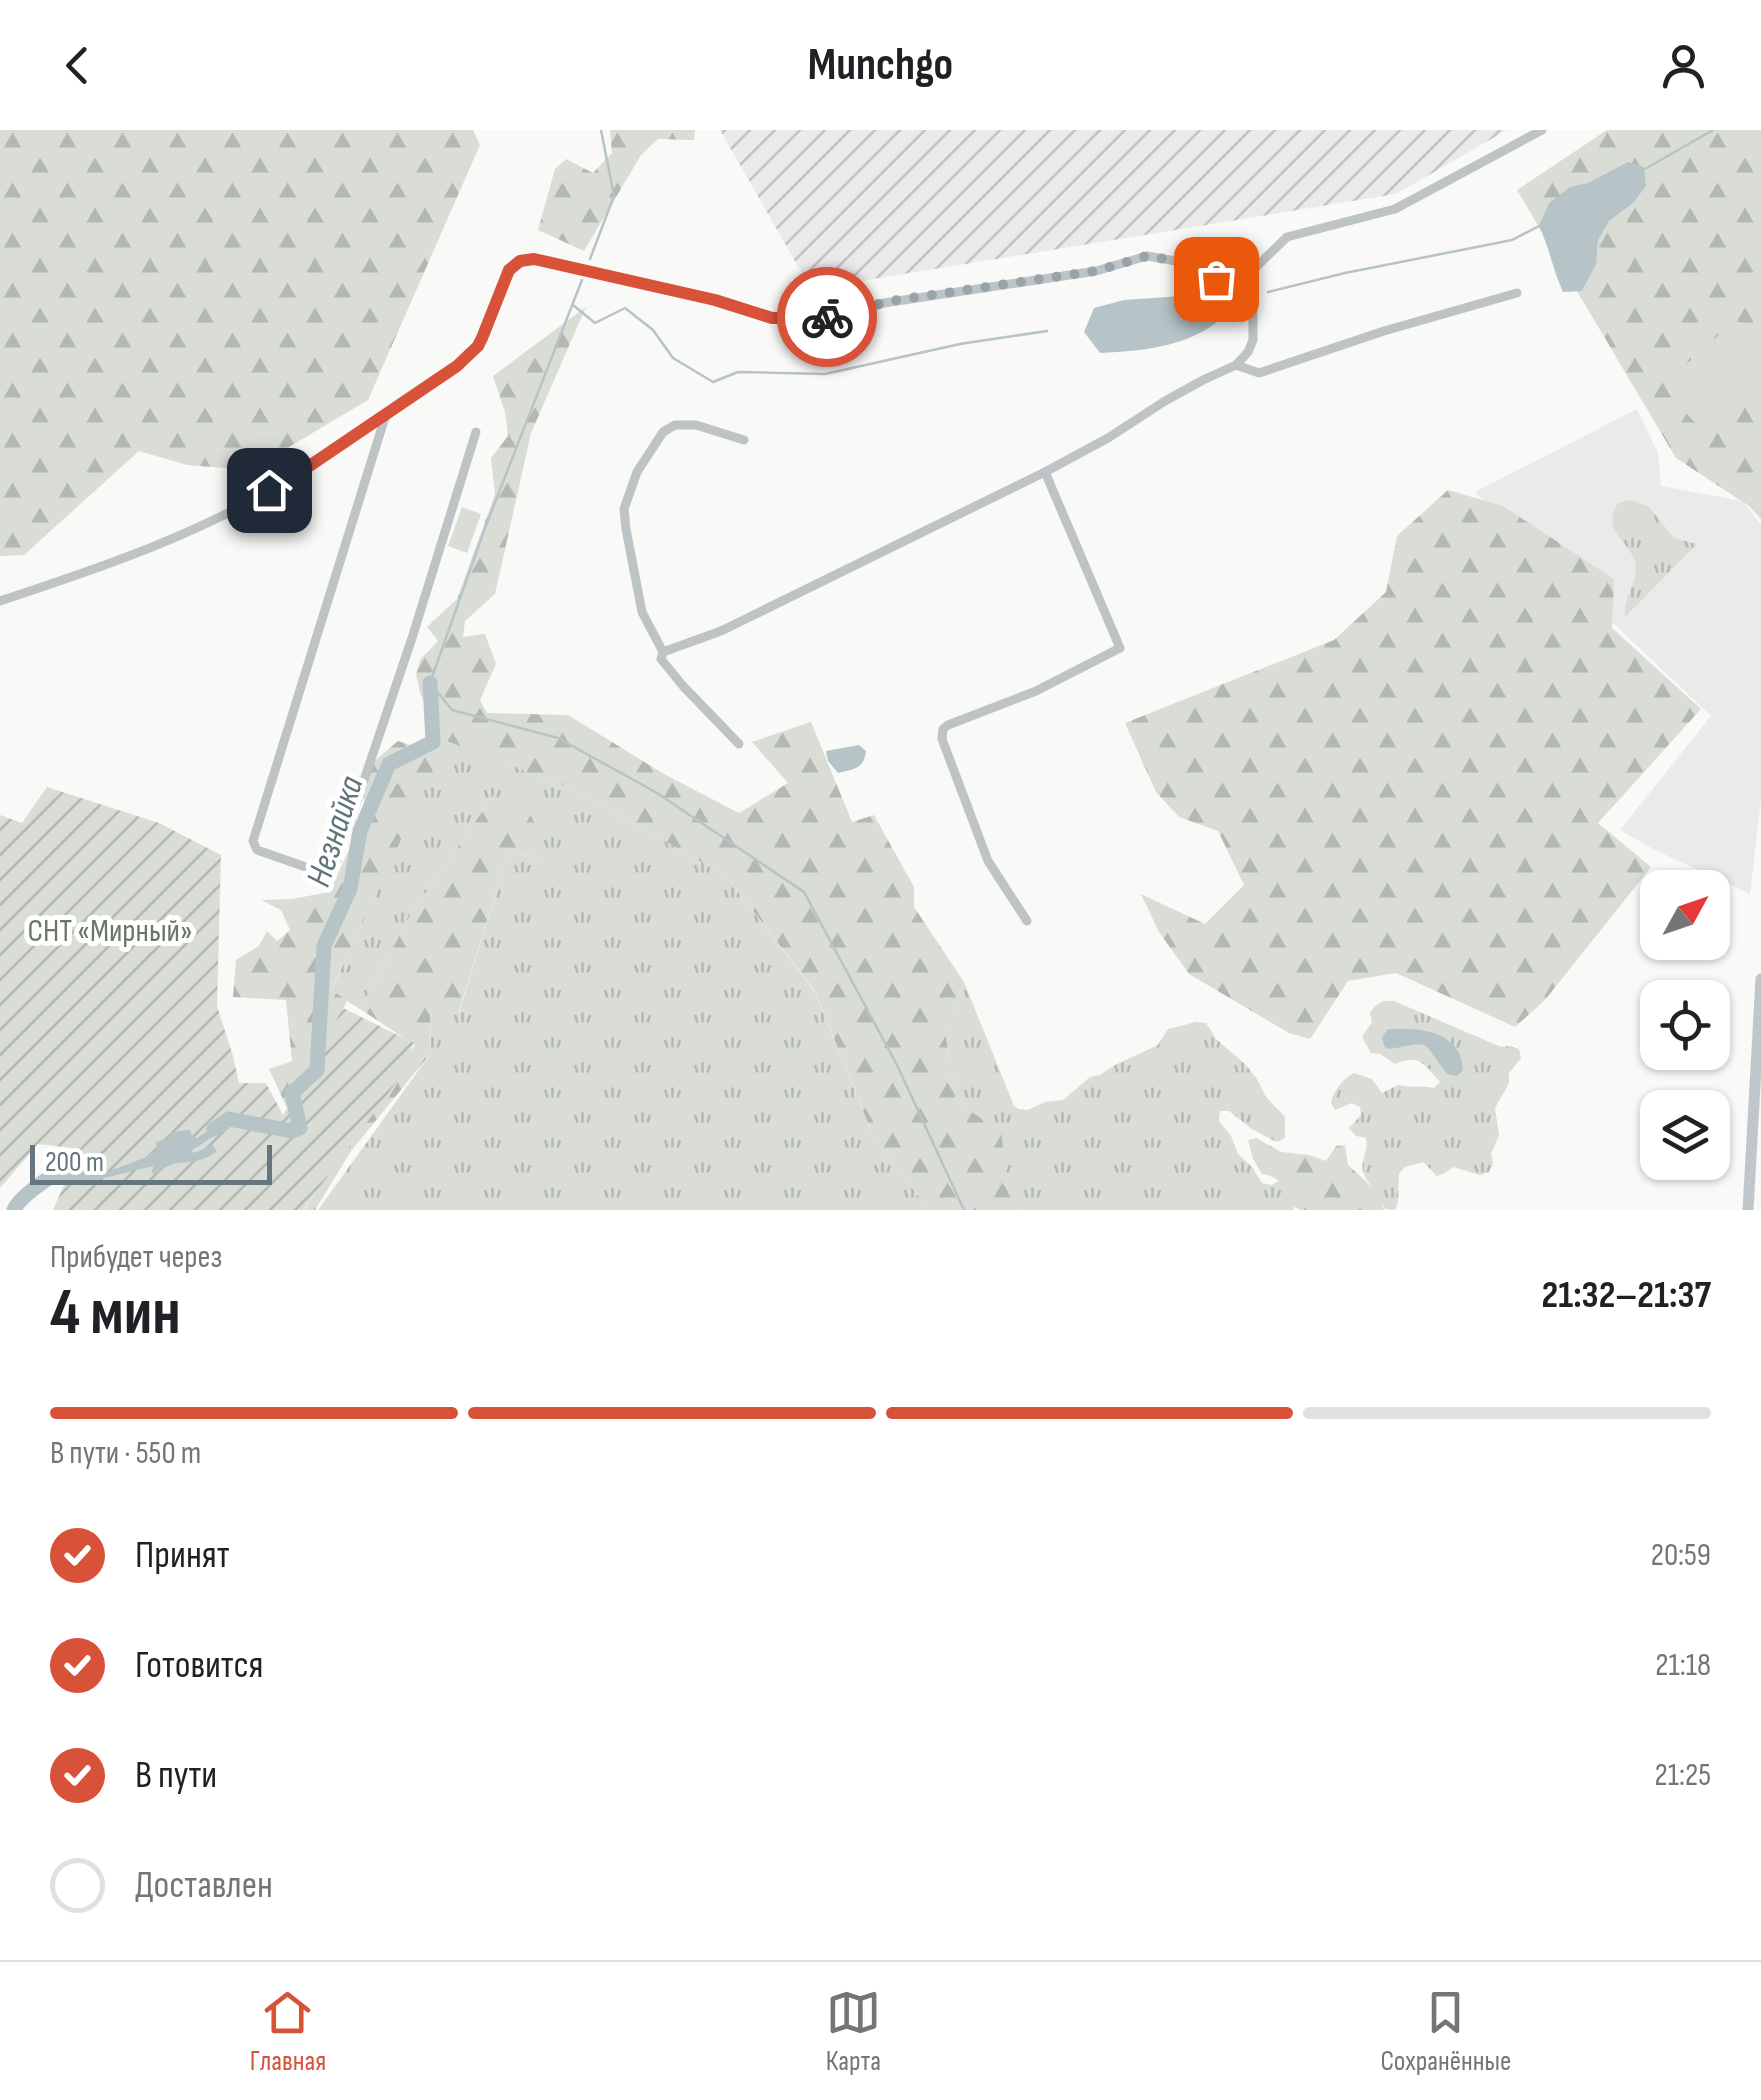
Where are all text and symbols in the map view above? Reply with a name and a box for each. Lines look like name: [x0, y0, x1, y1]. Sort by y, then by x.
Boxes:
icon: back: [50, 38, 105, 93]
text: Munchgo: [808, 38, 953, 93]
icon: person: [1656, 38, 1711, 93]
pin: [1174, 237, 1259, 322]
icon: bag: [1189, 252, 1244, 307]
courier: [777, 267, 877, 367]
icon: bike: [800, 290, 855, 345]
pin: [227, 448, 312, 533]
icon: home: [242, 463, 297, 518]
water label: Незнайка: [297, 771, 373, 892]
north arrow: [1640, 870, 1730, 960]
map controls: [1640, 870, 1730, 1180]
park label: СНТ «Мирный»: [27, 912, 193, 951]
button: locate: [1640, 980, 1730, 1070]
button: layers: [1640, 1090, 1730, 1180]
scale bar: [30, 1140, 272, 1184]
text: 200 m: [45, 1146, 104, 1179]
text: Прибудет через: [50, 1238, 222, 1277]
text: 21:32–21:37: [1542, 1273, 1711, 1318]
text: 4 мин: [50, 1275, 181, 1353]
text: В пути · 550 m: [50, 1434, 201, 1473]
icon: check: [50, 1528, 105, 1583]
text: Принят: [135, 1533, 230, 1578]
text: 20:59: [1651, 1536, 1711, 1575]
icon: check: [50, 1638, 105, 1693]
text: Готовится: [135, 1643, 264, 1688]
text: 21:18: [1655, 1646, 1711, 1685]
icon: check: [50, 1748, 105, 1803]
text: В пути: [135, 1753, 217, 1798]
text: 21:25: [1654, 1756, 1711, 1795]
text: Доставлен: [135, 1863, 273, 1908]
tab: Главная: [250, 1985, 326, 2078]
tab: Карта: [826, 1985, 881, 2078]
tab: Сохранённые: [1381, 1985, 1511, 2078]

